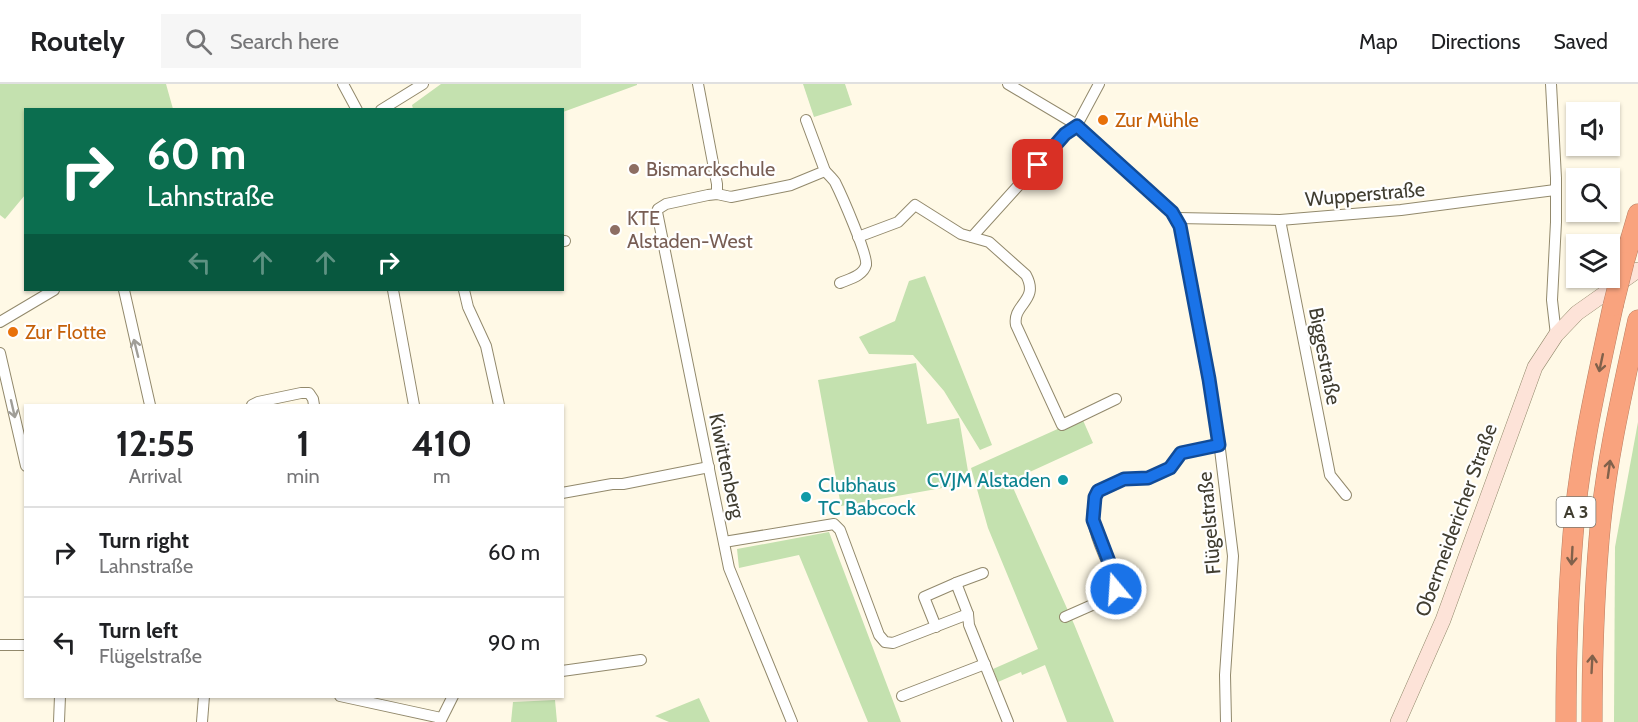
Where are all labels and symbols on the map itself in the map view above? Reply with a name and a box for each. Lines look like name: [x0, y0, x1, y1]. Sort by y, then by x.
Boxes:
place label: Zur Mühle: [1115, 108, 1199, 132]
marker: Zur Mühle: [1096, 113, 1110, 127]
pin: [1012, 139, 1063, 190]
place label: Bismarckschule: [646, 157, 775, 181]
marker: Bismarckschule: [627, 162, 641, 176]
street label: Wupperstraße: [1304, 177, 1426, 211]
place label: KTE Alstaden-West: [627, 206, 753, 253]
marker: KTE Alstaden-West: [608, 223, 622, 237]
street label: Biggestraße: [1304, 305, 1346, 407]
place label: Zur Flotte: [25, 320, 106, 344]
marker: Zur Flotte: [6, 325, 20, 339]
one-way arrow: [130, 339, 142, 358]
one-way arrow: [1594, 353, 1606, 372]
one-way arrow: [7, 400, 19, 419]
street label: Kiwittenberg: [704, 411, 750, 522]
street label: Obermeidericher Straße: [1410, 420, 1502, 620]
one-way arrow: [1603, 460, 1614, 480]
place label: CVJM Alstaden: [927, 468, 1051, 492]
street label: Flügelstraße: [1193, 471, 1225, 575]
place label: Clubhaus TC Babcock: [818, 473, 916, 520]
marker: CVJM Alstaden: [1056, 473, 1070, 487]
marker: Clubhaus TC Babcock: [799, 490, 813, 504]
road number: A 3: [1556, 497, 1596, 527]
one-way arrow: [1566, 545, 1577, 565]
position arrow: [1084, 557, 1148, 621]
one-way arrow: [1587, 654, 1598, 674]

